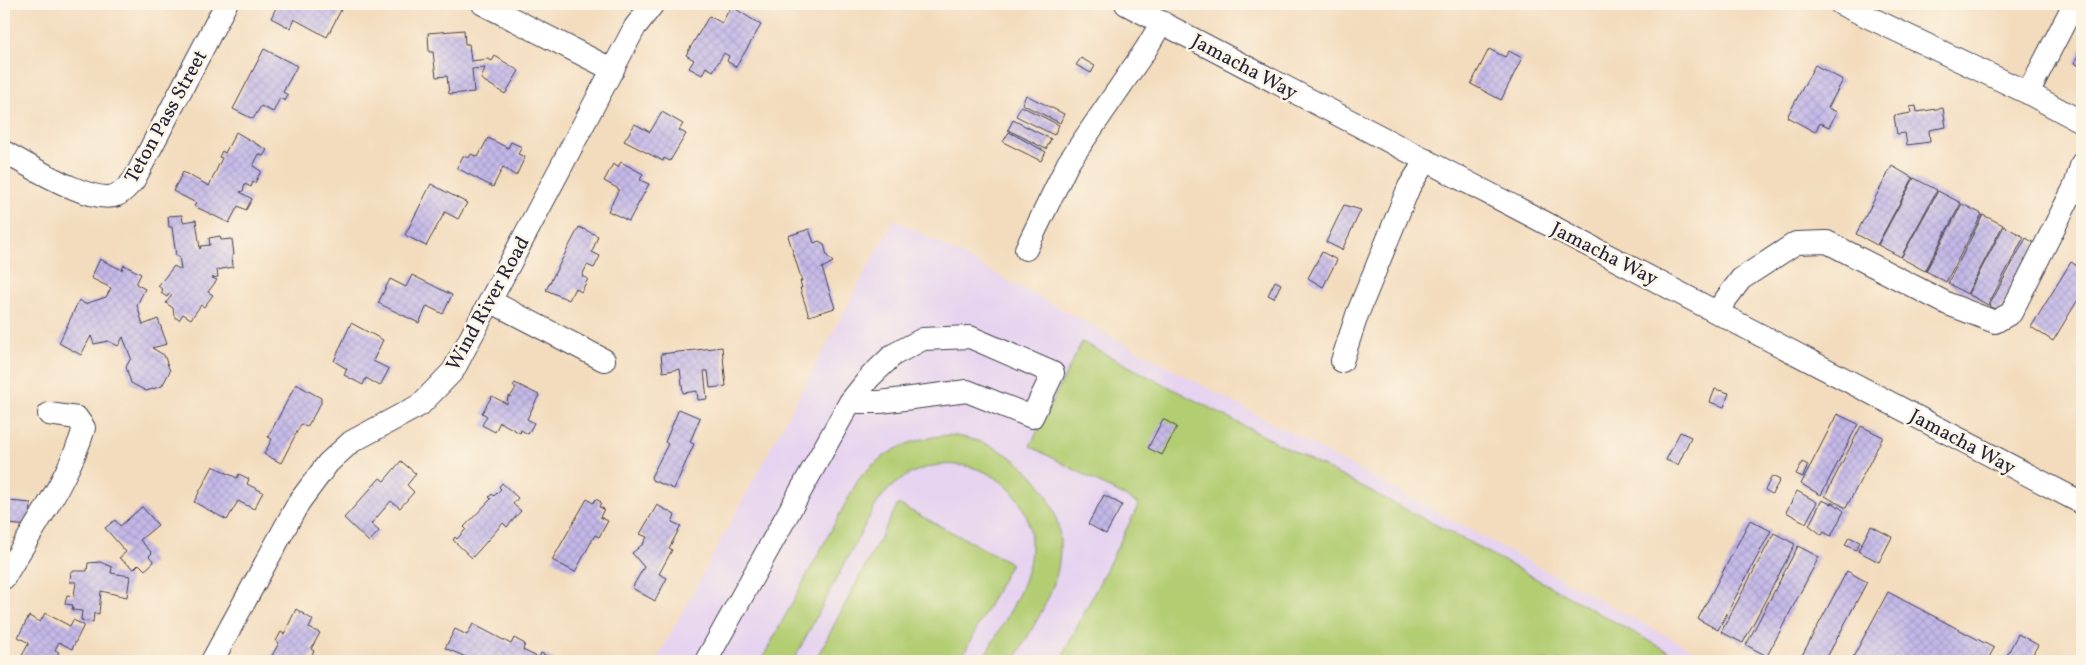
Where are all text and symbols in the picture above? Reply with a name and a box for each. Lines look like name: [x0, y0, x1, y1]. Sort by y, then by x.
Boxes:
street label: Jamacha Way: [1186, 28, 1302, 108]
street label: Teton Pass Street: [119, 45, 215, 189]
street label: Jamacha Way: [1546, 216, 1663, 294]
street label: Wind River Road: [440, 232, 537, 376]
street label: Jamacha Way: [1904, 403, 2020, 483]

